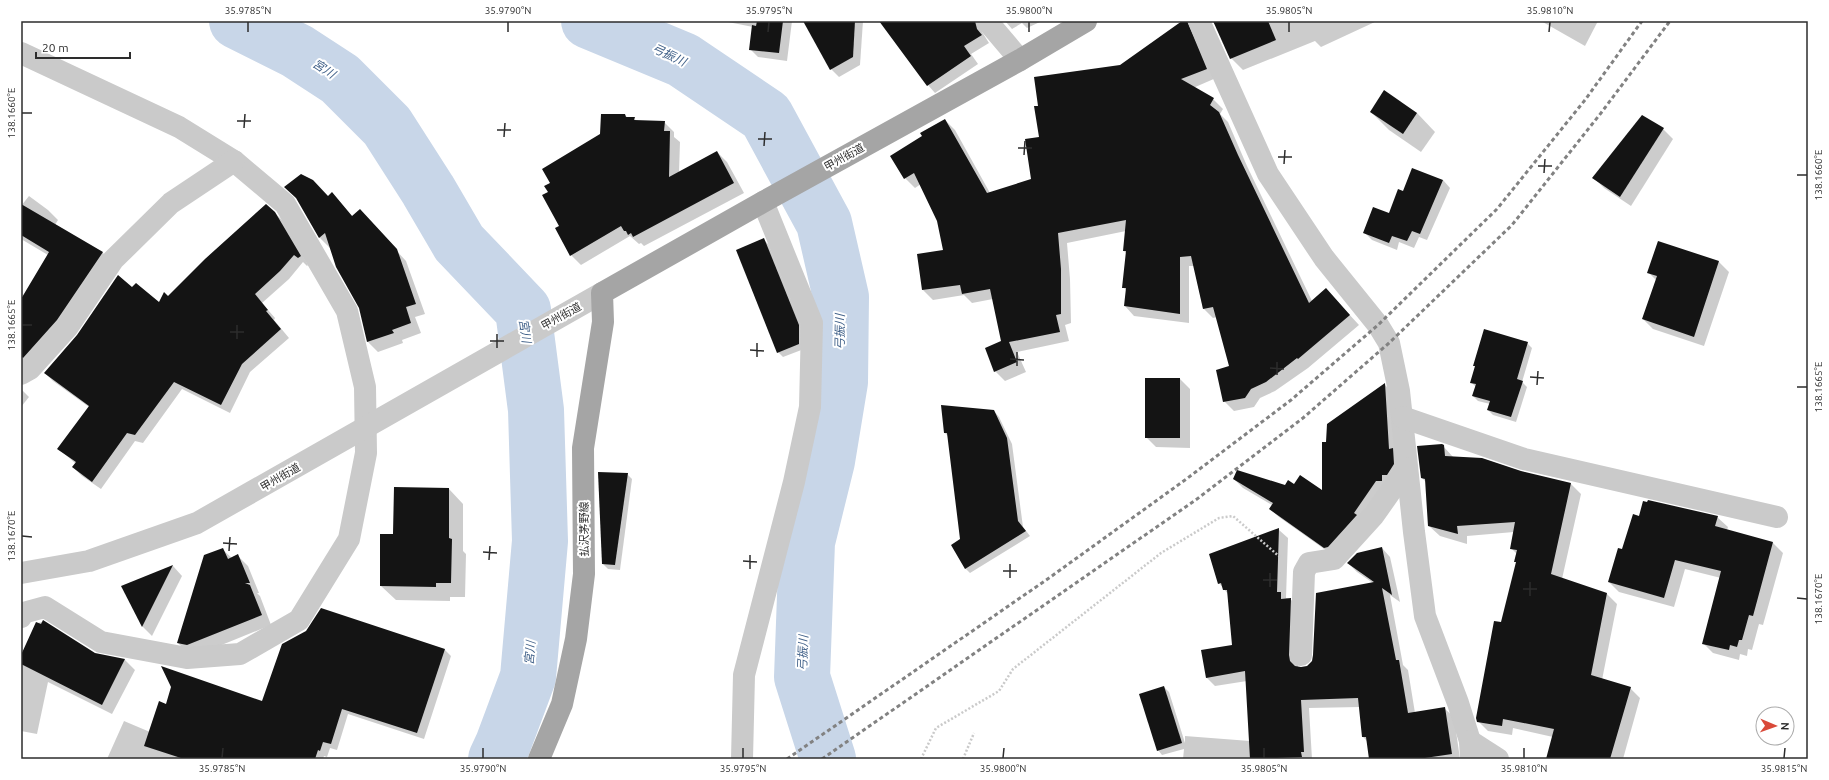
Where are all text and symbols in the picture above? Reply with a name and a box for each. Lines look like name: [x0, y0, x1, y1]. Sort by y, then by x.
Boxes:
text: 35.9785°N: [225, 5, 271, 16]
text: 35.9790°N: [485, 5, 531, 16]
text: 35.9795°N: [746, 5, 792, 16]
text: 35.9800°N: [1006, 5, 1052, 16]
text: 35.9805°N: [1266, 5, 1312, 16]
text: 35.9810°N: [1527, 5, 1573, 16]
scale bar: [36, 34, 130, 60]
text: 20 m: [42, 41, 69, 54]
water label: 弓振川: [650, 41, 690, 69]
water label: 宮川: [311, 57, 340, 82]
text: 138.1660°E: [6, 87, 17, 138]
street label: 甲州街道: [822, 141, 866, 173]
text: 138.1660°E: [1813, 149, 1824, 200]
text: 138.1665°E: [6, 299, 17, 350]
street label: 甲州街道: [539, 300, 583, 332]
water label: 弓振川: [833, 312, 846, 350]
water label: 宮川: [517, 318, 534, 346]
text: 138.1665°E: [1813, 361, 1824, 412]
street label: 甲州街道: [258, 461, 302, 493]
street label: 払沢茅野線: [578, 502, 590, 557]
text: 138.1670°E: [6, 510, 17, 561]
text: 138.1670°E: [1813, 573, 1824, 624]
water label: 弓振川: [795, 633, 810, 671]
water label: 宮川: [522, 638, 537, 665]
north arrow: [1755, 706, 1795, 746]
text: N: [1779, 722, 1791, 731]
text: 35.9785°N: [199, 763, 245, 774]
text: 35.9790°N: [460, 763, 506, 774]
text: 35.9795°N: [720, 763, 766, 774]
text: 35.9800°N: [980, 763, 1026, 774]
text: 35.9805°N: [1241, 763, 1287, 774]
text: 35.9810°N: [1501, 763, 1547, 774]
text: 35.9815°N: [1761, 763, 1807, 774]

